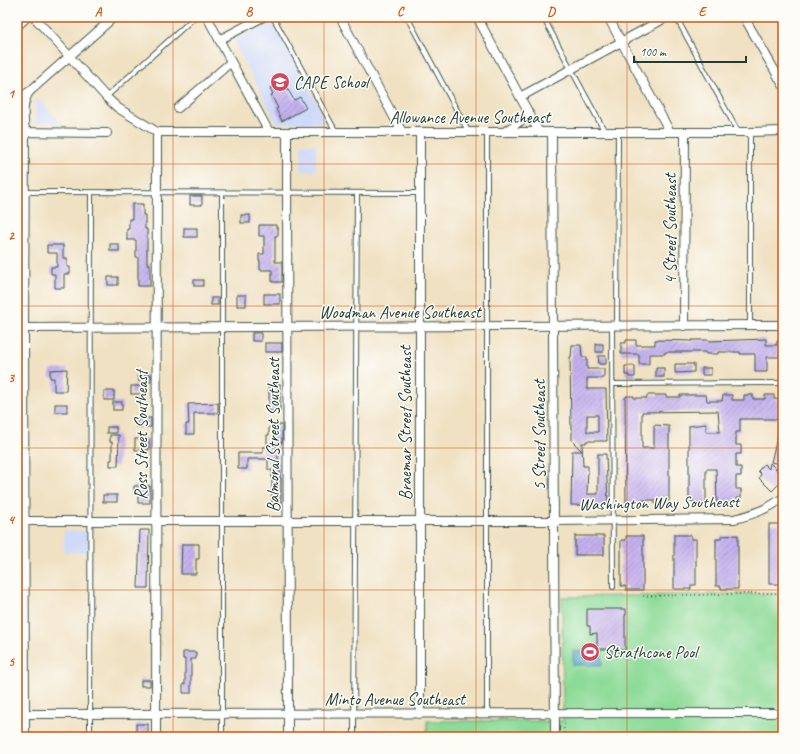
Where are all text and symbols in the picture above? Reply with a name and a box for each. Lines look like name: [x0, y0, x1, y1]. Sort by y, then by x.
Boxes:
text: A: [95, 4, 103, 20]
text: B: [246, 4, 254, 20]
text: C: [397, 4, 405, 20]
text: D: [547, 4, 556, 20]
text: E: [699, 4, 708, 20]
scale bar: [634, 38, 746, 64]
text: 100 m: [640, 44, 667, 60]
school or university icon: CAPE School: [269, 71, 291, 93]
place label: CAPE School: [294, 72, 371, 93]
text: 1: [8, 86, 16, 102]
street label: Allowance Avenue Southeast: [390, 107, 553, 128]
street label: 4 Street Southeast: [660, 171, 681, 284]
text: 2: [8, 228, 15, 244]
street label: Woodman Avenue Southeast: [319, 302, 483, 323]
street label: Braemar Street Southeast: [395, 343, 416, 500]
street label: Balmoral Street Southeast: [263, 356, 284, 512]
street label: Ross Street Southeast: [131, 368, 152, 500]
text: 3: [8, 370, 15, 386]
street label: 5 Street Southeast: [529, 377, 550, 490]
street label: Washington Way Southeast: [579, 491, 742, 515]
text: 4: [8, 512, 16, 528]
sports icon: Strathcone Pool: [579, 641, 601, 663]
place label: Strathcone Pool: [604, 642, 700, 663]
text: 5: [8, 654, 15, 670]
street label: Minto Avenue Southeast: [325, 689, 467, 710]

